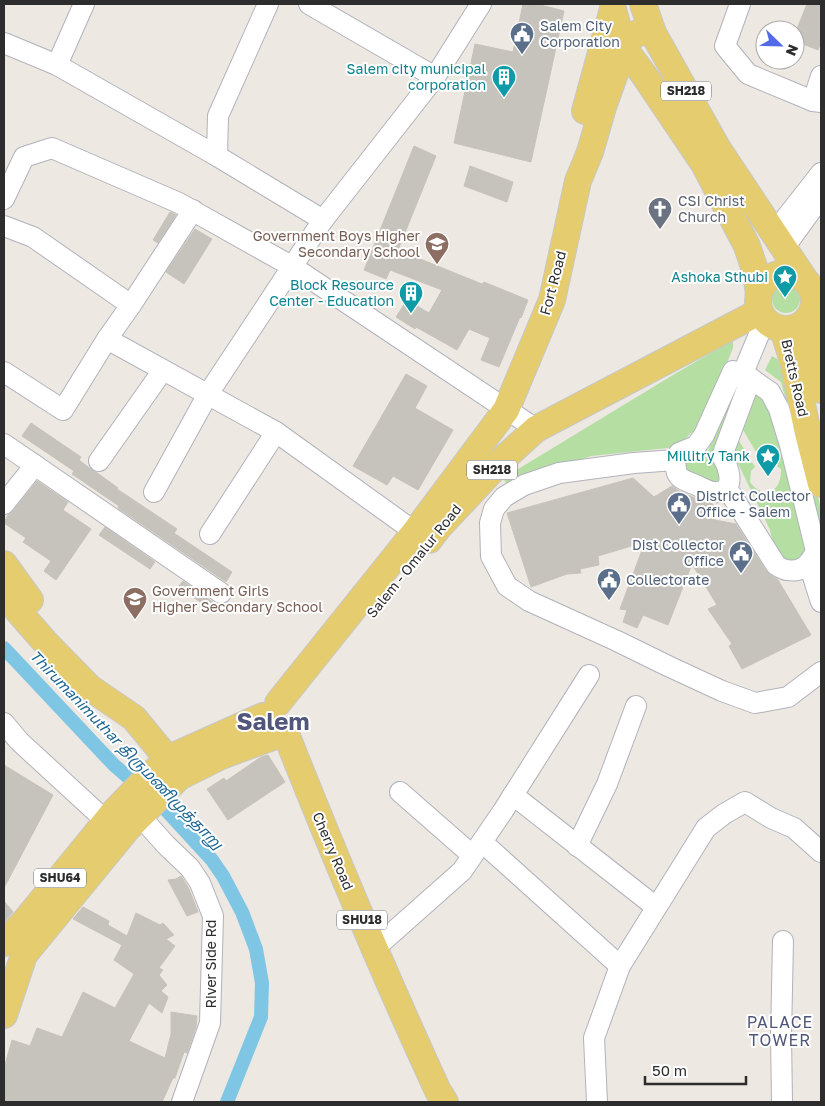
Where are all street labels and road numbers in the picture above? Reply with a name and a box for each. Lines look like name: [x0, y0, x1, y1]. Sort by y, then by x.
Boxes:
road number: SH218: [661, 82, 711, 100]
street label: Fort Road: [536, 249, 569, 317]
street label: Bretts Road: [778, 337, 813, 418]
road number: SH218: [467, 460, 517, 480]
street label: Salem - Omalur Road: [363, 501, 465, 621]
street label: Cherry Road: [309, 809, 358, 892]
road number: SHU64: [34, 868, 86, 888]
road number: SHU18: [337, 910, 387, 930]
street label: River Side Rd: [202, 920, 219, 1008]

